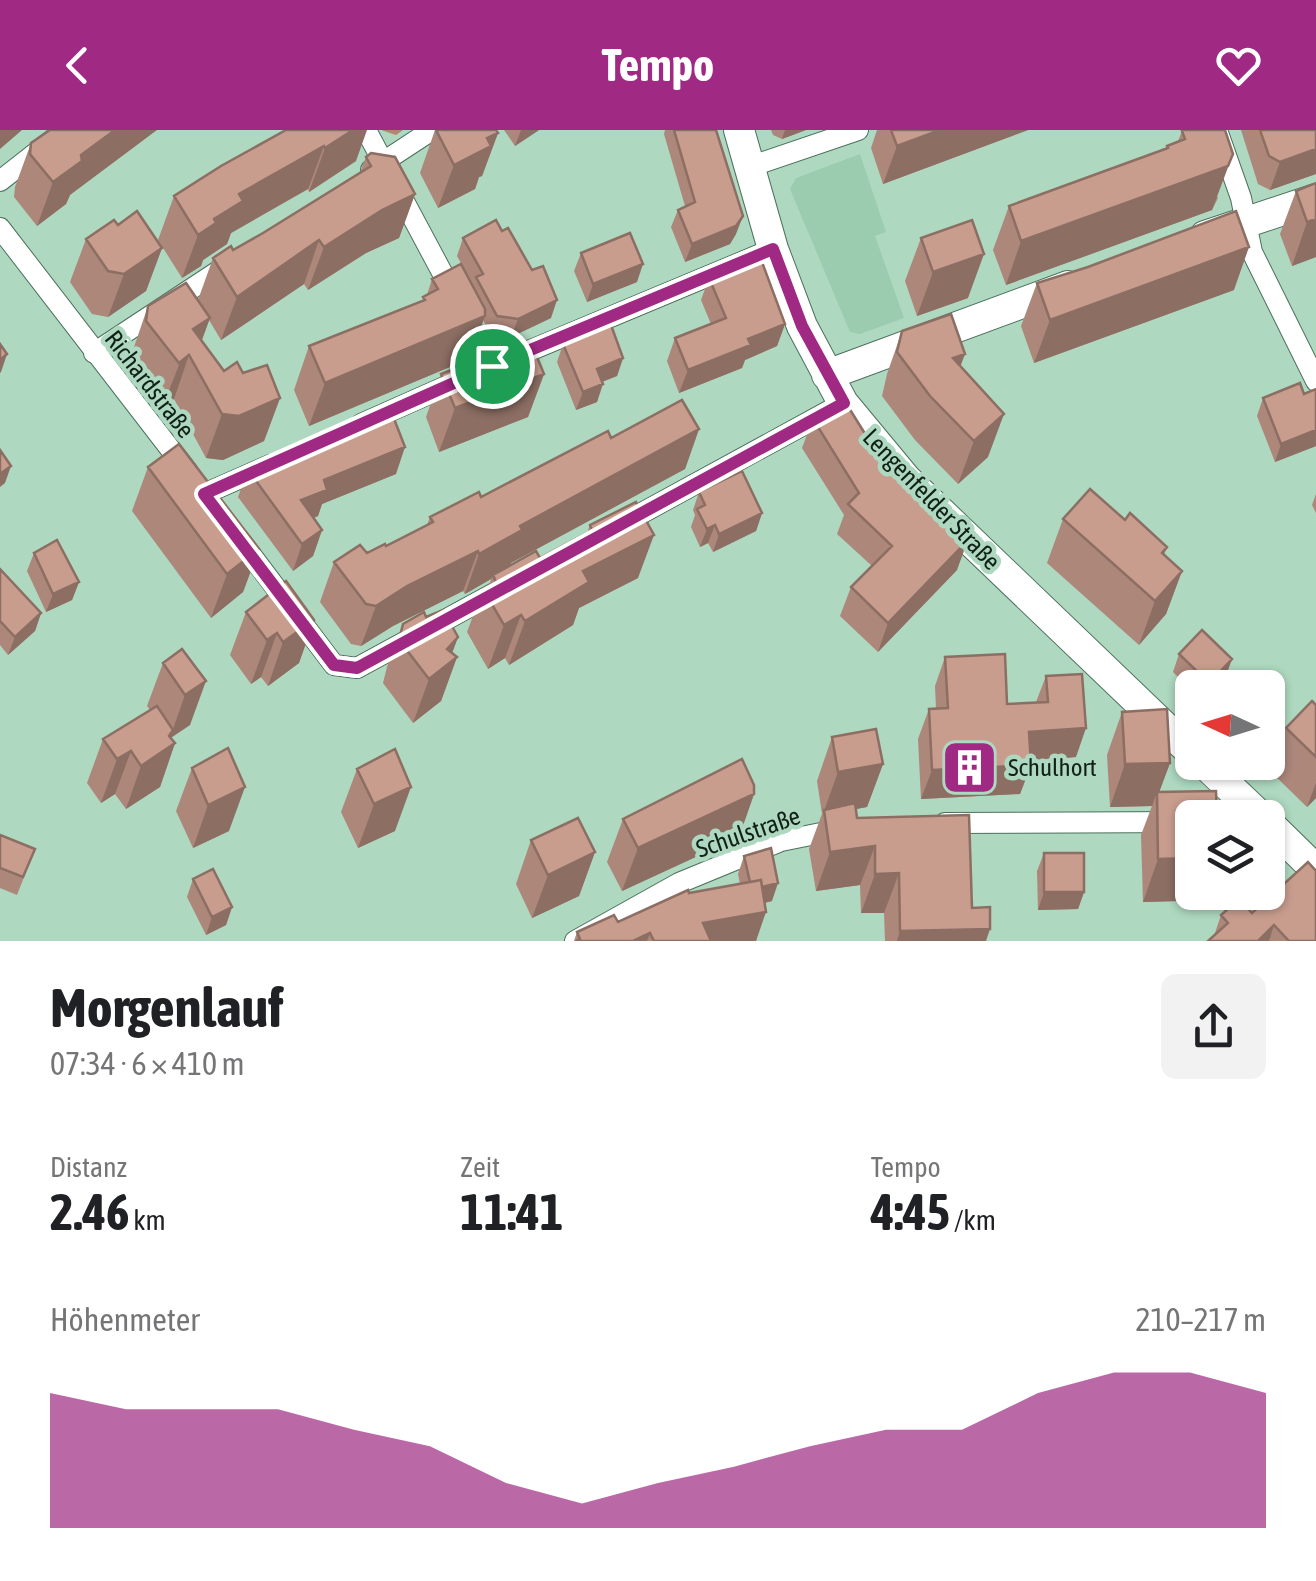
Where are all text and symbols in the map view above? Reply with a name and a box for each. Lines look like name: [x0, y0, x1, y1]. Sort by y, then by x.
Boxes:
icon: back: [50, 38, 105, 93]
icon: heart: [1211, 38, 1266, 93]
text: Tempo: [602, 39, 714, 91]
pin: [450, 324, 535, 409]
street label: Richardstraße: [100, 325, 200, 443]
icon: arrive: [465, 339, 520, 394]
street label: Lengenfelder Straße: [858, 423, 1006, 575]
north arrow: [1175, 670, 1285, 780]
map controls: [1175, 670, 1285, 910]
building icon: Schulhort: [939, 737, 999, 797]
place label: Schulhort: [1008, 753, 1097, 781]
button: layers: [1175, 800, 1285, 910]
street label: Schulstraße: [692, 801, 804, 863]
button: share: [1161, 974, 1266, 1079]
text: Morgenlauf: [50, 976, 283, 1039]
text: 07:34 · 6 × 410 m: [50, 1045, 244, 1082]
text: Distanz: [50, 1151, 127, 1183]
text: Zeit: [460, 1151, 500, 1183]
text: Tempo: [871, 1151, 941, 1183]
text: 2.46: [50, 1183, 129, 1241]
text: 11:41: [460, 1183, 563, 1241]
text: 4:45: [871, 1183, 950, 1241]
text: km: [129, 1204, 166, 1236]
text: /km: [950, 1204, 996, 1236]
text: Höhenmeter: [50, 1301, 200, 1338]
text: 210–217 m: [1136, 1301, 1266, 1338]

